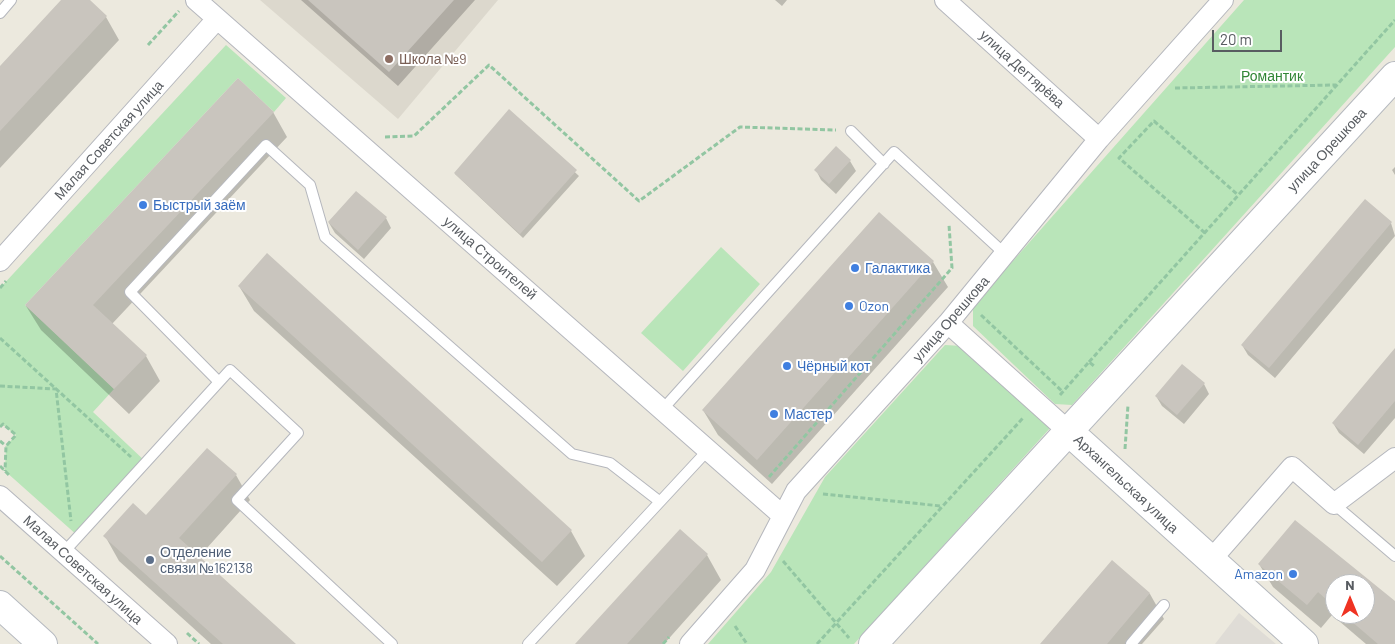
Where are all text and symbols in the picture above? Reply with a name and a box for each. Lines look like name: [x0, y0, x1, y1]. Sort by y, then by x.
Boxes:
scale bar: [1215, 20, 1285, 52]
street label: улица Дегтярёва: [976, 27, 1068, 111]
text: 20 m: [1220, 30, 1252, 48]
place label: Школа №9: [399, 51, 467, 67]
marker: Школа №9: [383, 53, 395, 65]
park label: Романтик: [1241, 68, 1303, 84]
street label: Малая Советская улица: [51, 77, 167, 203]
street label: улица Орешкова: [1284, 105, 1370, 195]
place label: Быстрый заём: [153, 197, 246, 213]
marker: Быстрый заём: [137, 199, 149, 211]
street label: улица Строителей: [440, 213, 540, 303]
place label: Галактика: [865, 260, 930, 276]
marker: Галактика: [849, 262, 861, 274]
street label: улица Орешкова: [909, 273, 993, 365]
place label: Ozon: [859, 298, 889, 314]
marker: Ozon: [843, 300, 855, 312]
place label: Чёрный кот: [797, 358, 870, 374]
marker: Чёрный кот: [781, 360, 793, 372]
place label: Мастер: [784, 406, 832, 422]
marker: Мастер: [768, 408, 780, 420]
street label: Архангельская улица: [1070, 431, 1182, 537]
street label: Малая Советская улица: [20, 512, 146, 628]
place label: Отделение связи №162138: [160, 544, 253, 576]
marker: Отделение связи №162138: [144, 554, 156, 566]
place label: Amazon: [1234, 566, 1283, 582]
marker: Amazon: [1287, 568, 1299, 580]
north arrow: [1325, 574, 1375, 624]
text: N: [1345, 576, 1355, 593]

